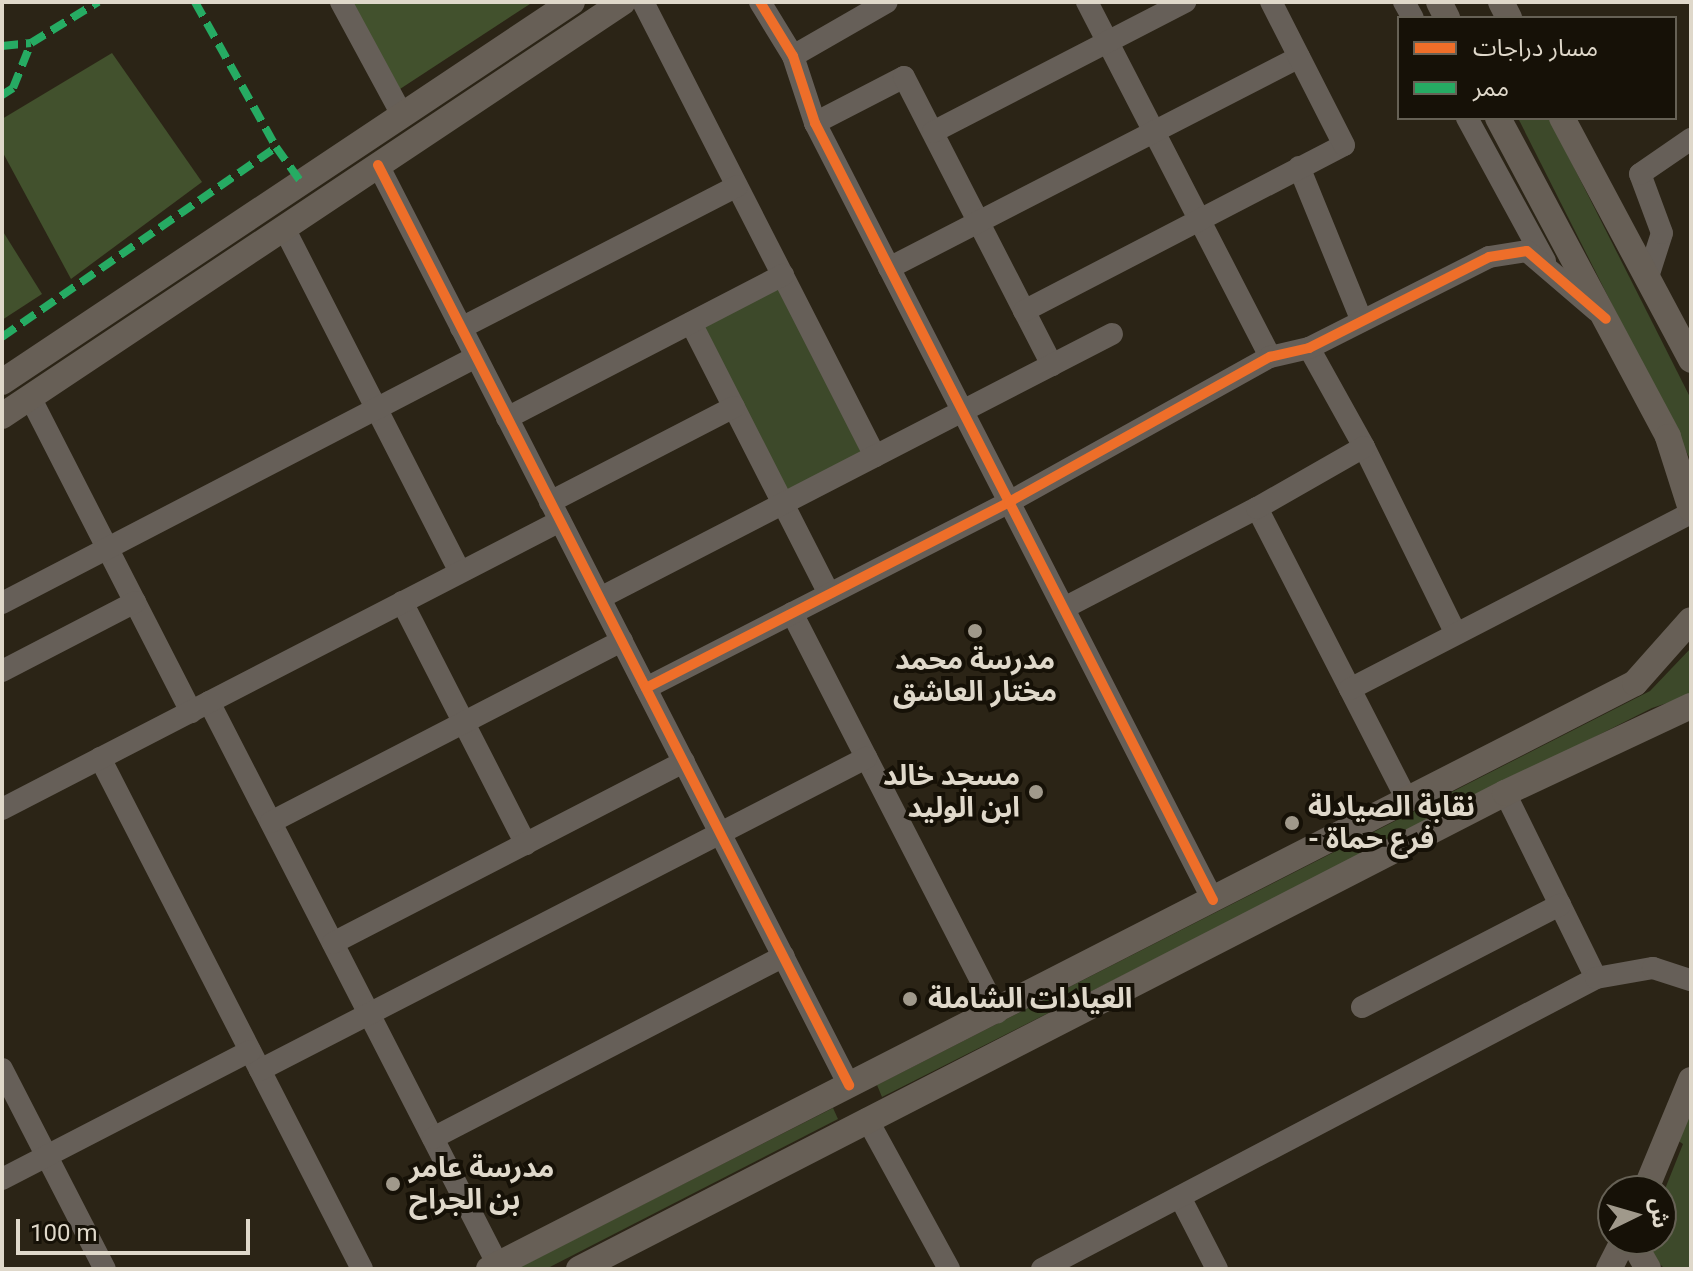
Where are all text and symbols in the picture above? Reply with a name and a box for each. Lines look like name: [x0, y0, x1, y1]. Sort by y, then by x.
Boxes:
legend: [1397, 16, 1677, 120]
text: مسار دراجات: [1473, 34, 1598, 62]
text: ممر: [1473, 74, 1509, 102]
marker: مدرسة محمد مختار العاشق: [966, 622, 984, 640]
place label: مدرسة محمد مختار العاشق: [893, 643, 1057, 709]
place label: مسجد خالد ابن الوليد: [883, 759, 1020, 825]
marker: مسجد خالد ابن الوليد: [1027, 783, 1045, 801]
place label: نقابة الصيادلة - فرع حماة: [1308, 790, 1475, 856]
marker: نقابة الصيادلة - فرع حماة: [1283, 814, 1301, 832]
place label: العيادات الشاملة: [928, 982, 1132, 1016]
marker: العيادات الشاملة: [899, 988, 921, 1010]
place label: مدرسة عامر بن الجراح: [409, 1151, 554, 1217]
marker: مدرسة عامر بن الجراح: [384, 1175, 402, 1193]
north arrow: [1597, 1175, 1677, 1255]
text: ش: [1646, 1197, 1673, 1229]
scale bar: [20, 1203, 254, 1253]
text: 100 m: [30, 1219, 97, 1247]

